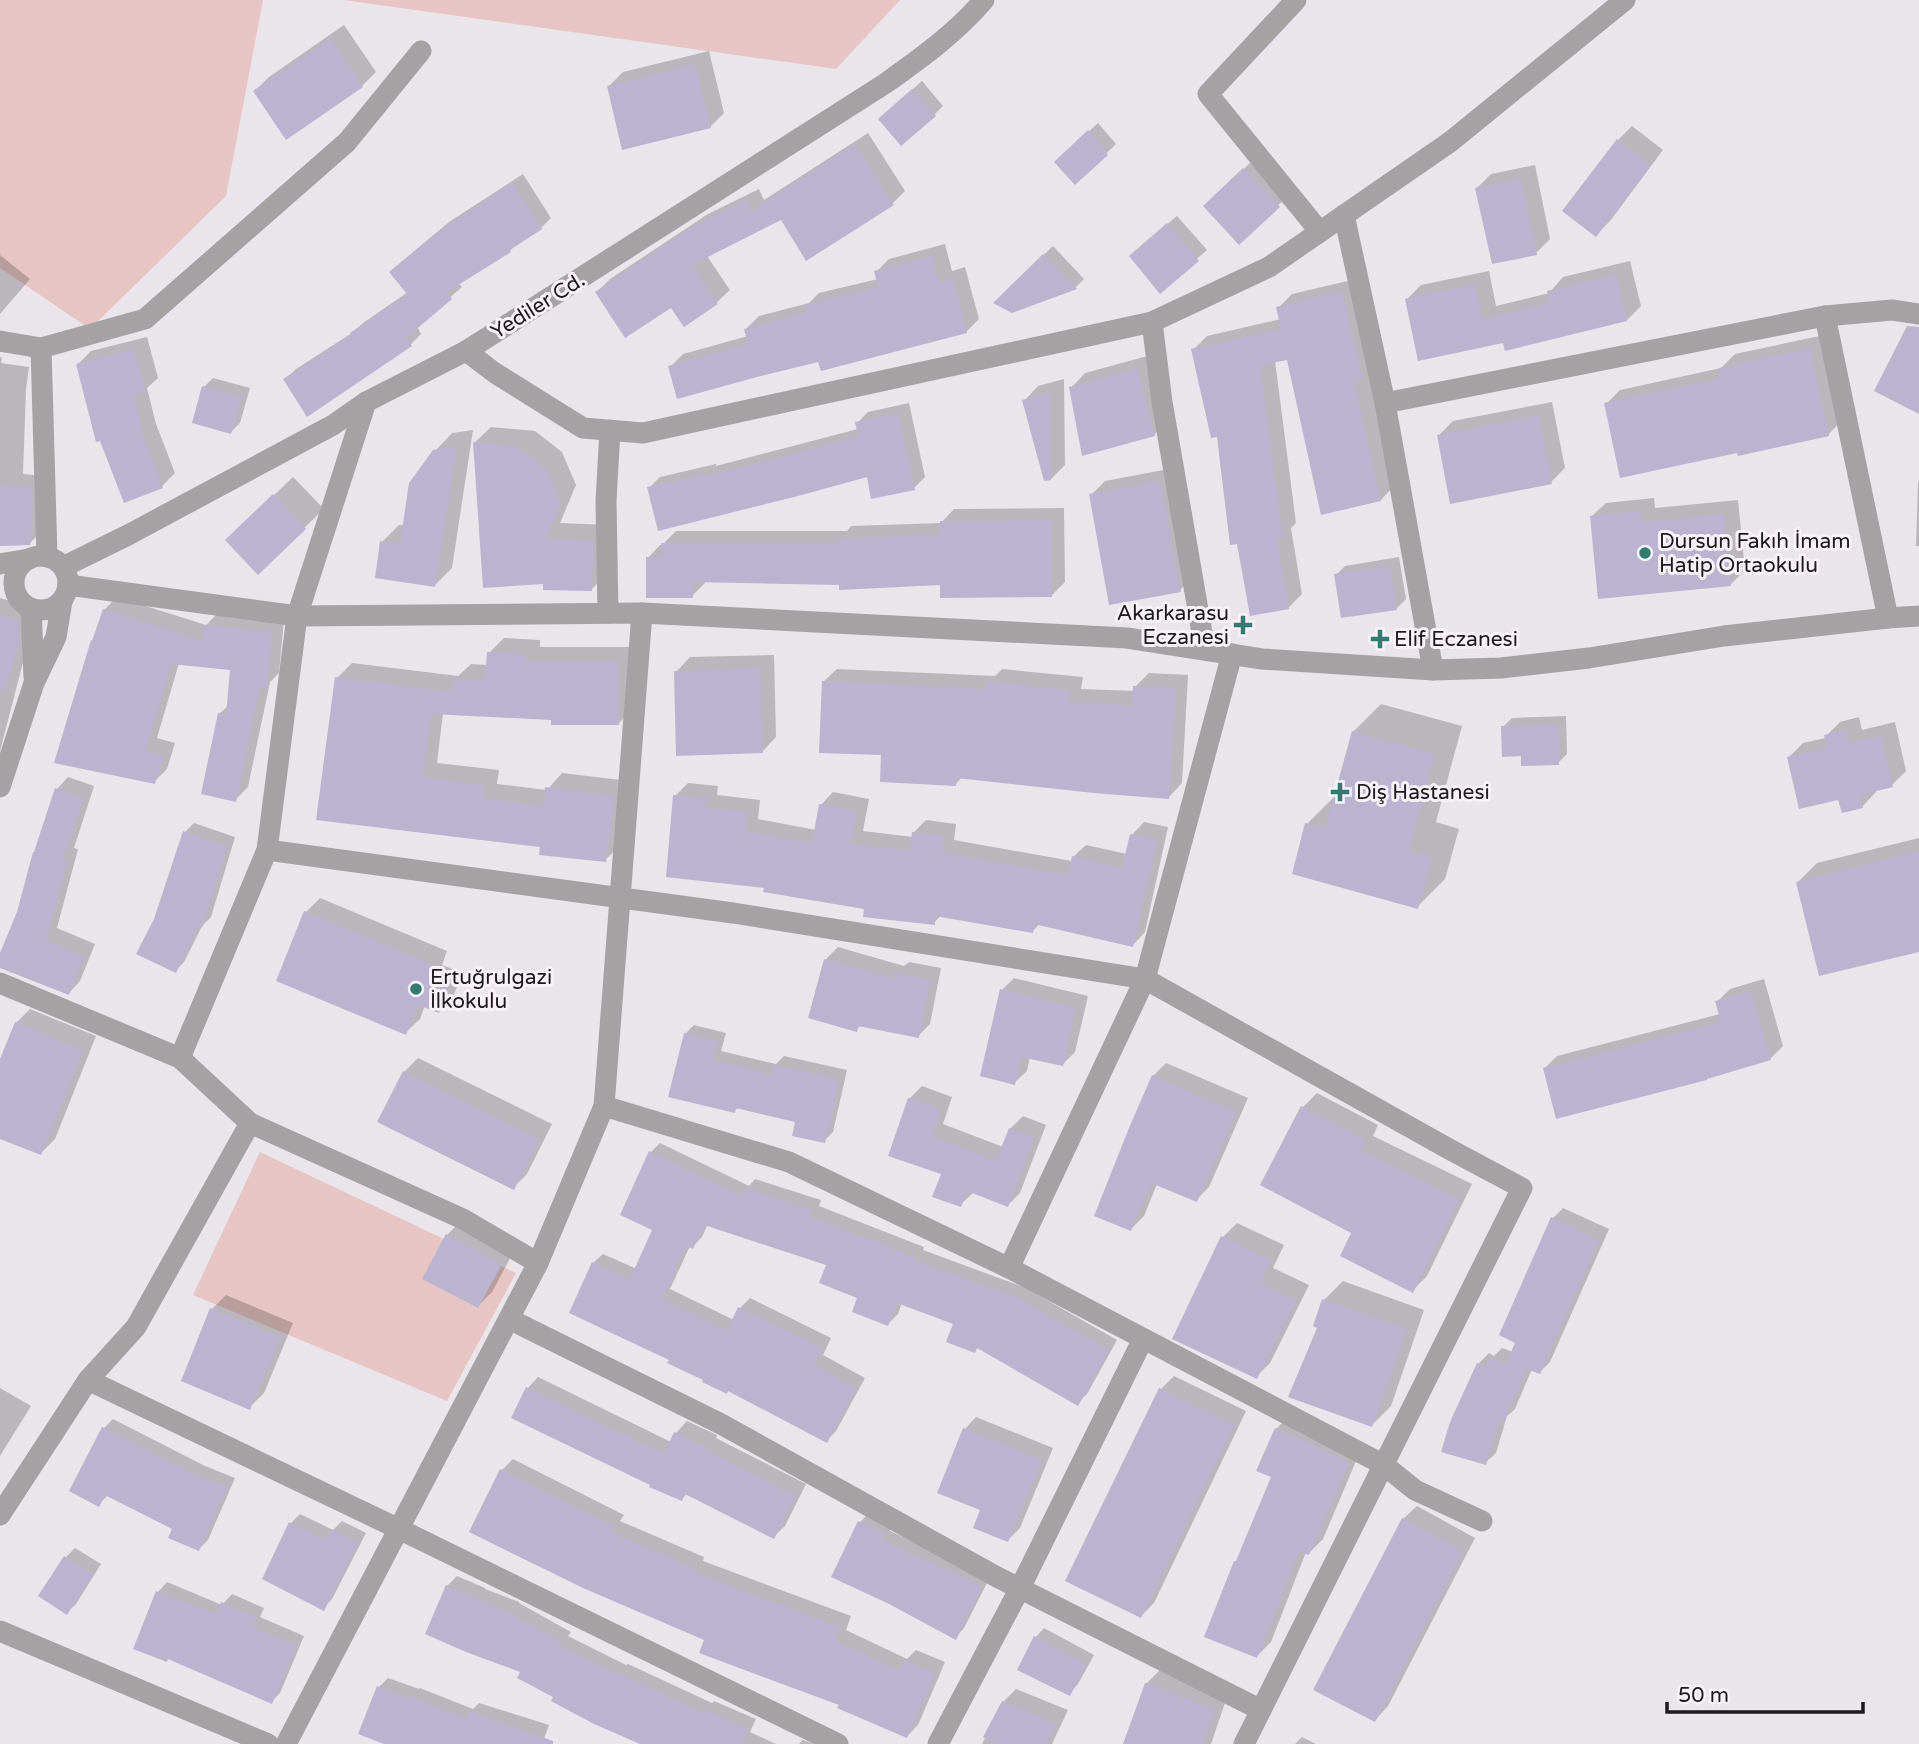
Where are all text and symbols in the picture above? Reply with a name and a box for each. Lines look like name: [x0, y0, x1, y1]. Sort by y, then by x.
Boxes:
street label: Yediler Cd.: [487, 267, 589, 345]
place label: Dursun Fakıh İmam Hatip Ortaokulu: [1659, 529, 1851, 578]
marker: Dursun Fakıh İmam Hatip Ortaokulu: [1637, 545, 1653, 561]
place label: Akarkarasu Eczanesi: [1117, 601, 1229, 650]
marker: Akarkarasu Eczanesi: [1235, 617, 1251, 633]
place label: Elif Eczanesi: [1394, 627, 1518, 652]
marker: Elif Eczanesi: [1372, 631, 1388, 647]
place label: Diş Hastanesi: [1356, 780, 1490, 805]
marker: Diş Hastanesi: [1330, 782, 1350, 802]
place label: Ertuğrulgazi İlkokulu: [430, 965, 552, 1014]
marker: Ertuğrulgazi İlkokulu: [408, 981, 424, 997]
scale bar: [1667, 1670, 1863, 1714]
text: 50 m: [1678, 1683, 1729, 1708]

